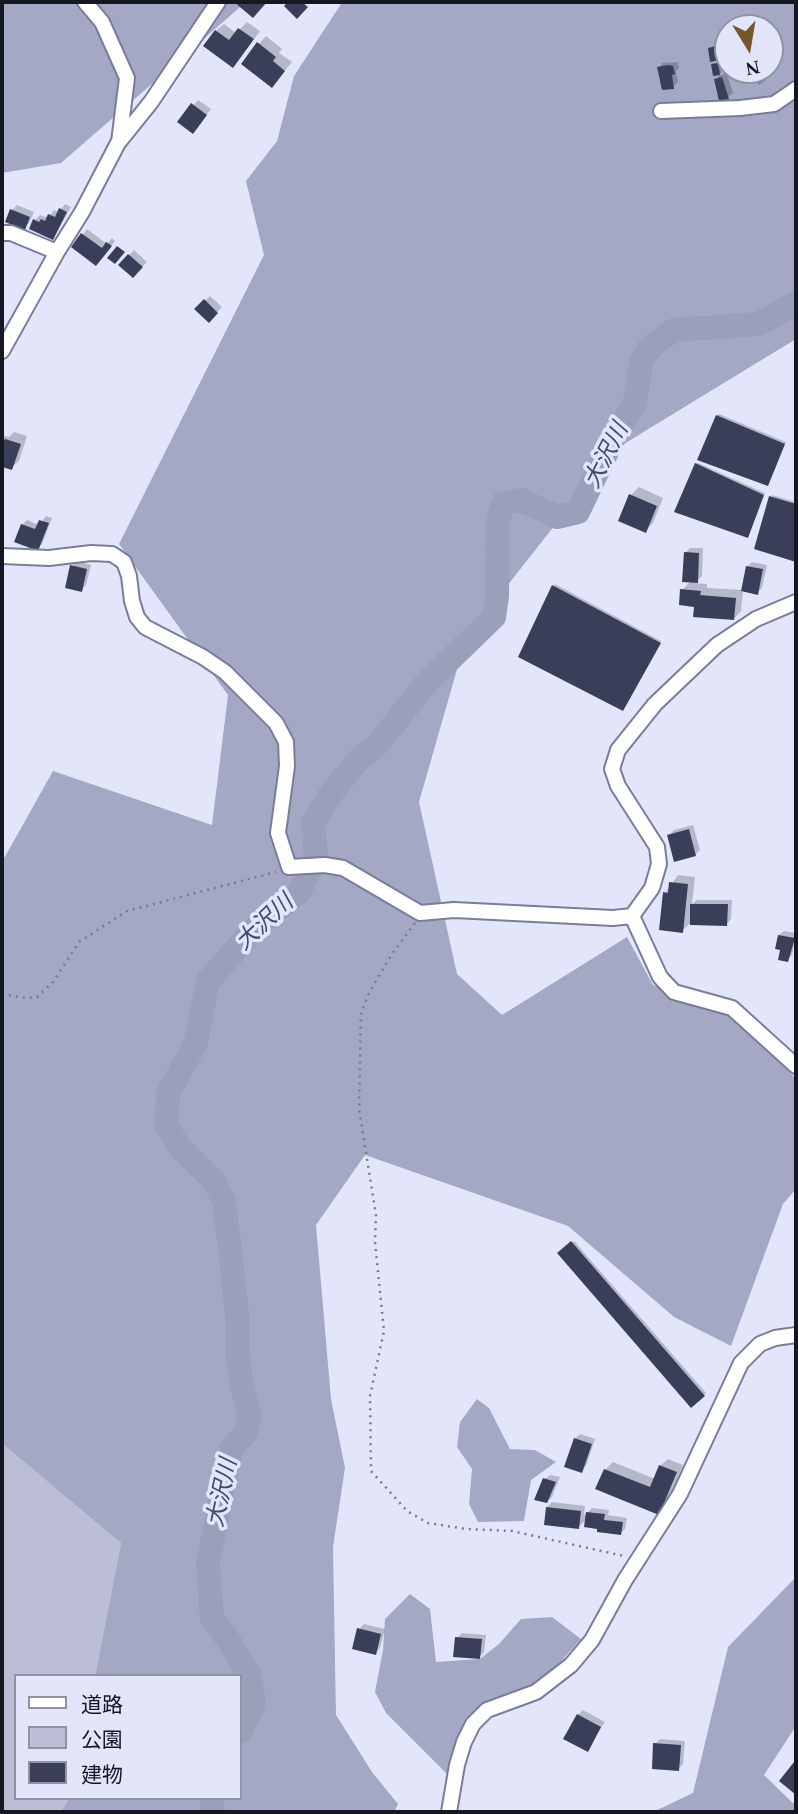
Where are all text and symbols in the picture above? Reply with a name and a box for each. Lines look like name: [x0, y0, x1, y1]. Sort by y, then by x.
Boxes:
north arrow: [714, 14, 784, 84]
text: N: [744, 57, 761, 80]
water label: 大沢川: [579, 419, 635, 493]
water label: 大沢川: [230, 889, 300, 957]
water label: 大沢川: [202, 1456, 244, 1530]
legend: [14, 1674, 242, 1800]
text: 道路: [81, 1693, 123, 1717]
text: 公園: [81, 1728, 123, 1752]
text: 建物: [81, 1763, 123, 1787]

